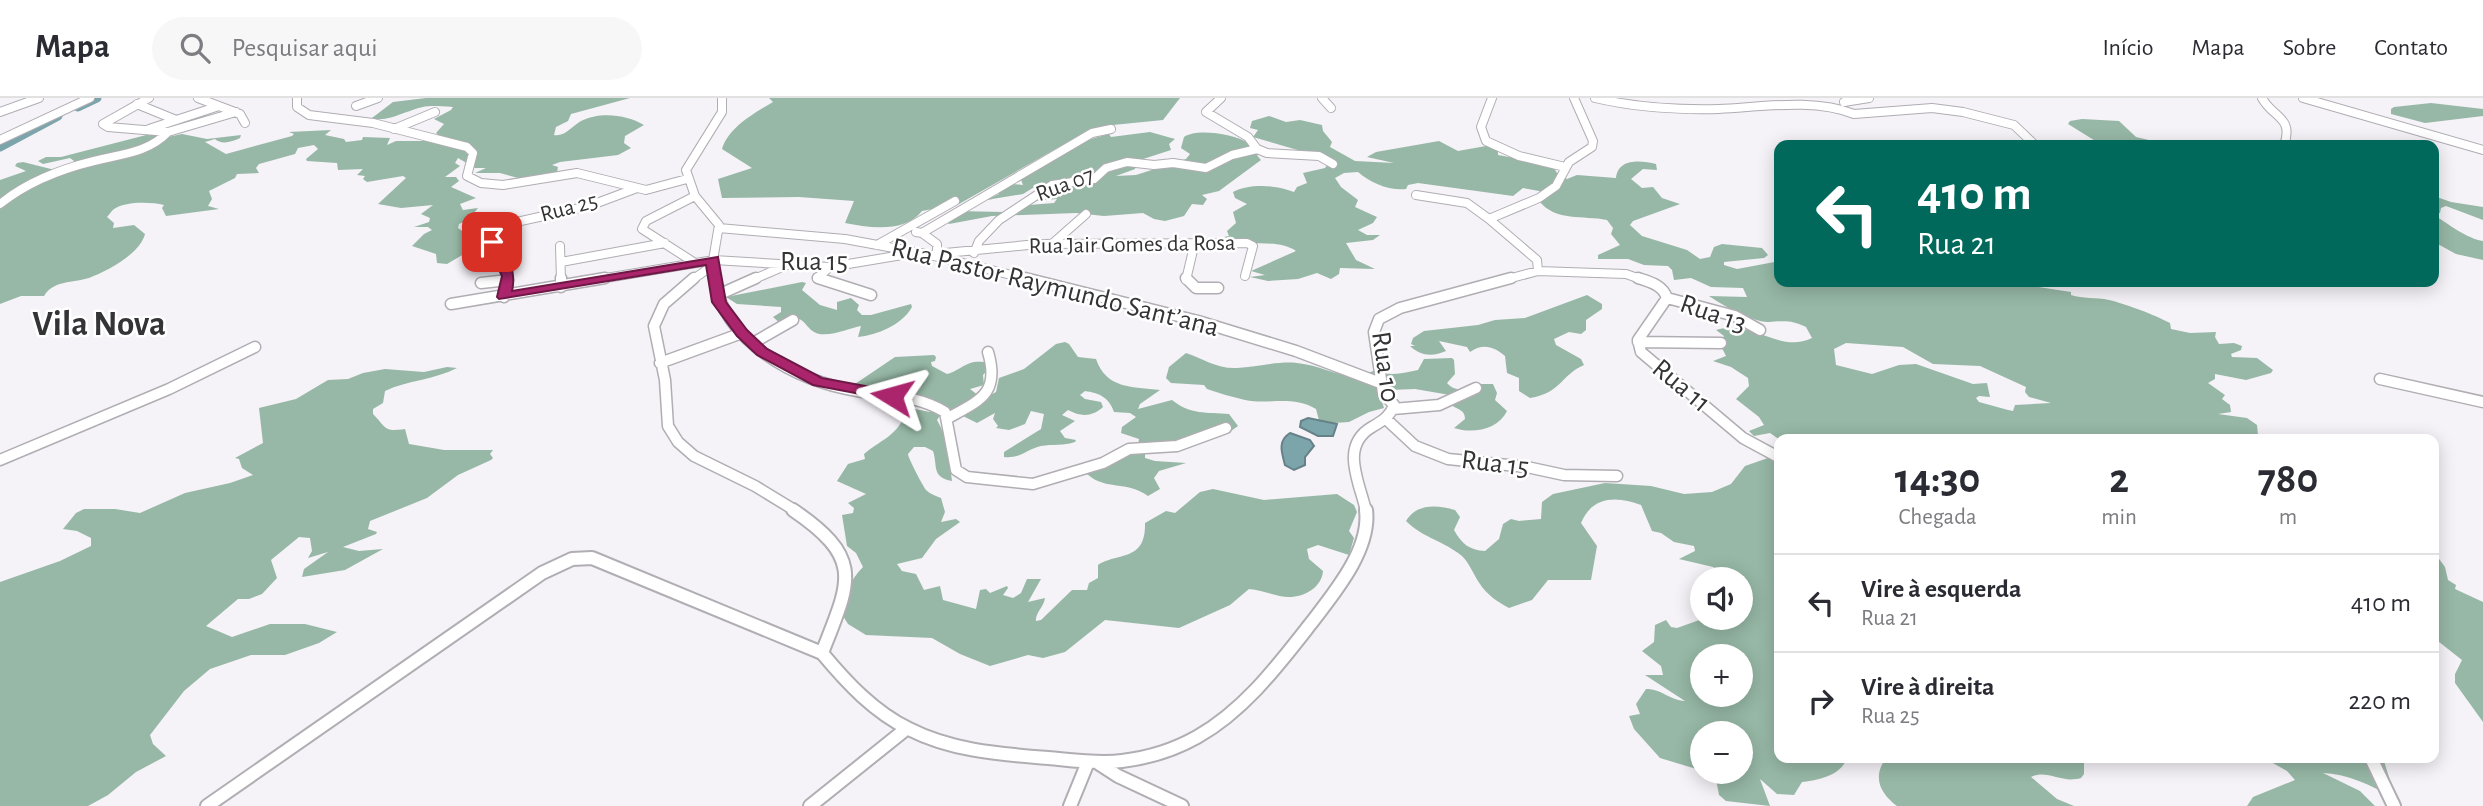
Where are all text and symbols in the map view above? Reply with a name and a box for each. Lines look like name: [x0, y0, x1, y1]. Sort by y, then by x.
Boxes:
search box: [152, 17, 642, 80]
icon: search: [176, 29, 214, 67]
text: Mapa: [35, 31, 110, 64]
text: Pesquisar aqui: [232, 35, 378, 61]
text: Início: [2102, 36, 2154, 60]
text: Mapa: [2192, 36, 2245, 60]
text: Sobre: [2283, 36, 2336, 60]
text: Contato: [2374, 36, 2448, 60]
street label: Rua 07: [1033, 164, 1097, 206]
icon: left: [1802, 168, 1893, 259]
text: 410 m: [1917, 170, 2032, 219]
street label: Rua 25: [538, 189, 600, 227]
pin: [462, 212, 522, 272]
icon: arrive: [473, 223, 511, 261]
text: Rua 21: [1917, 228, 1996, 260]
street label: Rua Jair Gomes da Rosa: [1028, 232, 1236, 258]
street label: Rua Pastor Raymundo Sant’ana: [888, 234, 1222, 342]
street label: Rua 15: [780, 248, 848, 276]
street label: Rua 13: [1676, 290, 1750, 338]
district label: Vila Nova: [32, 307, 166, 342]
street label: Rua 10: [1366, 330, 1404, 404]
street label: Rua 11: [1647, 354, 1715, 418]
position arrow: [855, 359, 929, 433]
street label: Rua 15: [1459, 446, 1531, 482]
text: 14:30: [1895, 458, 1981, 500]
text: 2: [2109, 458, 2129, 500]
text: 780: [2258, 458, 2318, 500]
text: Chegada: [1898, 506, 1977, 529]
text: min: [2101, 506, 2137, 529]
text: m: [2279, 506, 2297, 529]
map controls: [1690, 567, 1753, 784]
button: sound: [1690, 567, 1753, 630]
text: Vire à esquerda: [1861, 576, 2022, 602]
icon: left: [1802, 584, 1840, 622]
text: 410 m: [2351, 590, 2411, 616]
text: Rua 21: [1861, 607, 1918, 630]
button: +: [1690, 644, 1753, 707]
text: Vire à direita: [1861, 674, 1995, 700]
icon: right: [1802, 682, 1840, 720]
text: 220 m: [2349, 688, 2411, 714]
text: Rua 25: [1861, 705, 1920, 728]
button: −: [1690, 721, 1753, 784]

